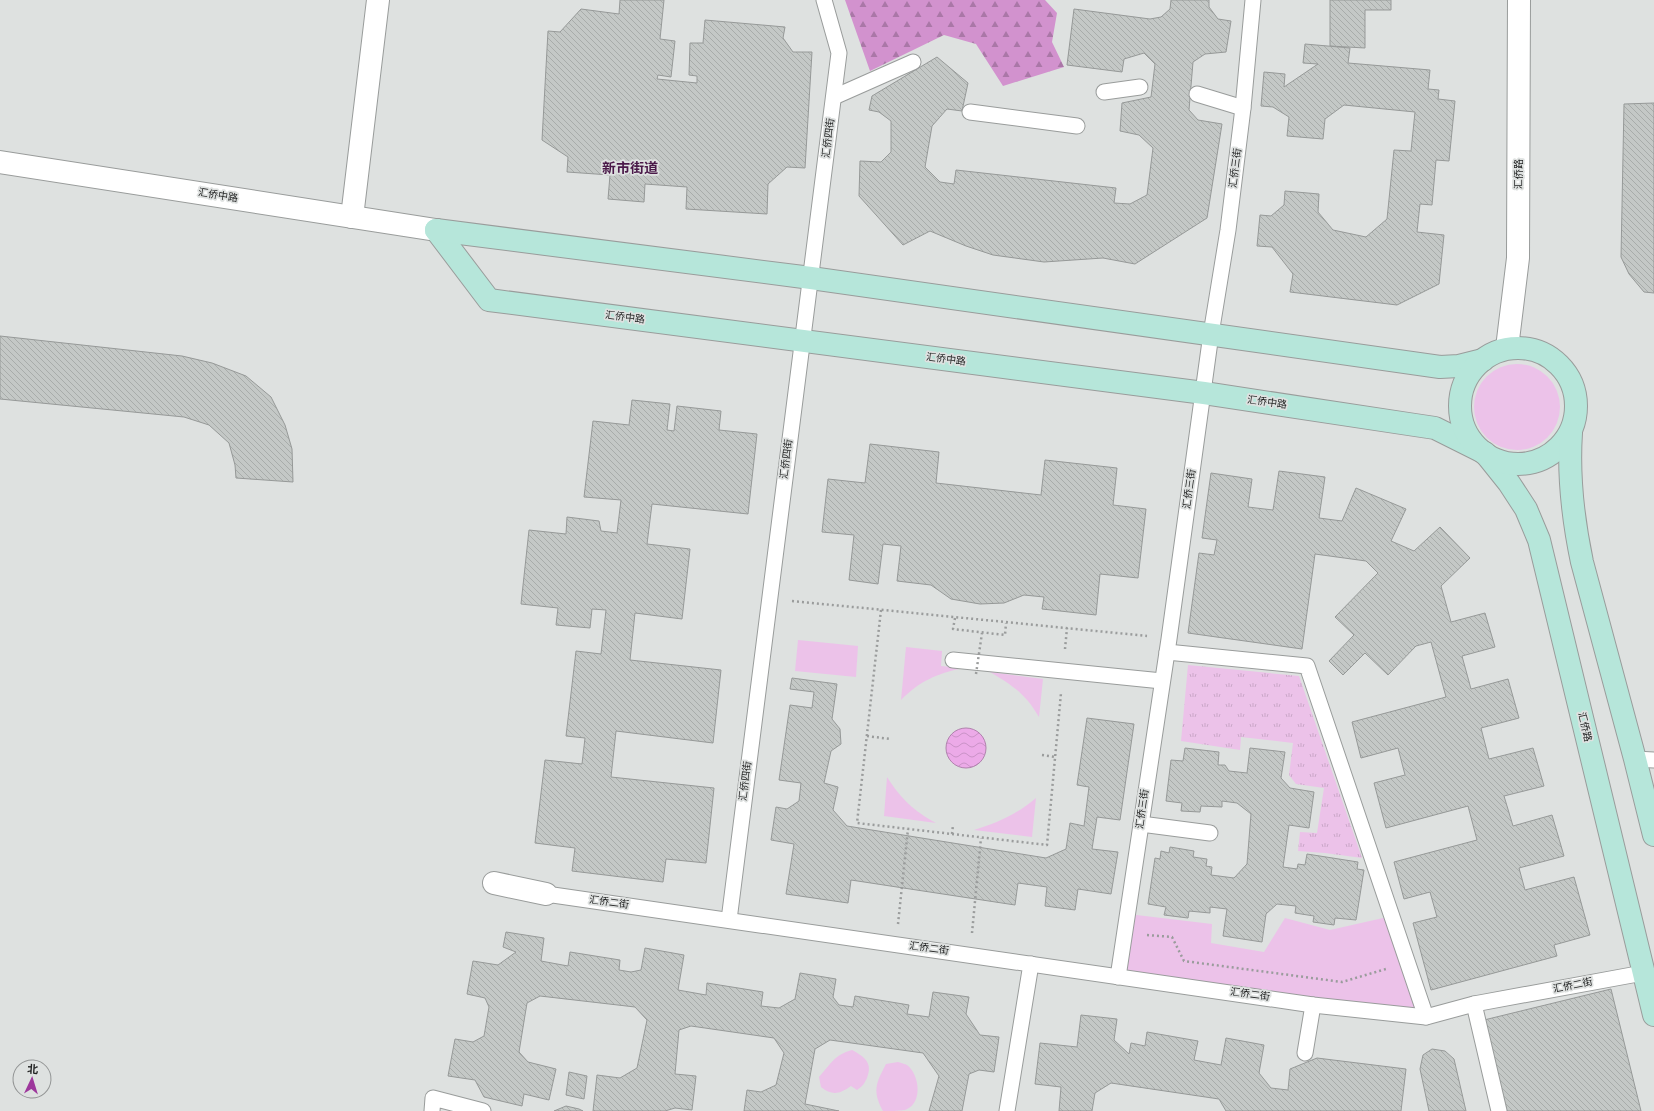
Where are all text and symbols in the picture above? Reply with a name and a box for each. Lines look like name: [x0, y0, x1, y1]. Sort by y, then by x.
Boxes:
street label: 汇侨四街: [820, 117, 838, 159]
street label: 汇侨三街: [1227, 147, 1245, 189]
street label: 汇侨路: [1513, 159, 1526, 189]
district label: 新市街道: [602, 160, 658, 178]
street label: 汇侨中路: [197, 186, 239, 206]
street label: 汇侨中路: [604, 309, 646, 327]
street label: 汇侨中路: [925, 351, 967, 369]
street label: 汇侨中路: [1246, 394, 1288, 412]
street label: 汇侨四街: [778, 438, 796, 480]
street label: 汇侨三街: [1181, 468, 1199, 510]
street label: 汇侨路: [1574, 711, 1594, 743]
street label: 汇侨四街: [737, 760, 755, 802]
street label: 汇侨三街: [1134, 788, 1152, 830]
street label: 汇侨二街: [588, 894, 630, 912]
street label: 汇侨二街: [908, 940, 950, 958]
street label: 汇侨二街: [1552, 976, 1594, 996]
street label: 汇侨二街: [1229, 986, 1271, 1004]
north arrow: [12, 1059, 52, 1099]
text: 北: [27, 1063, 39, 1077]

